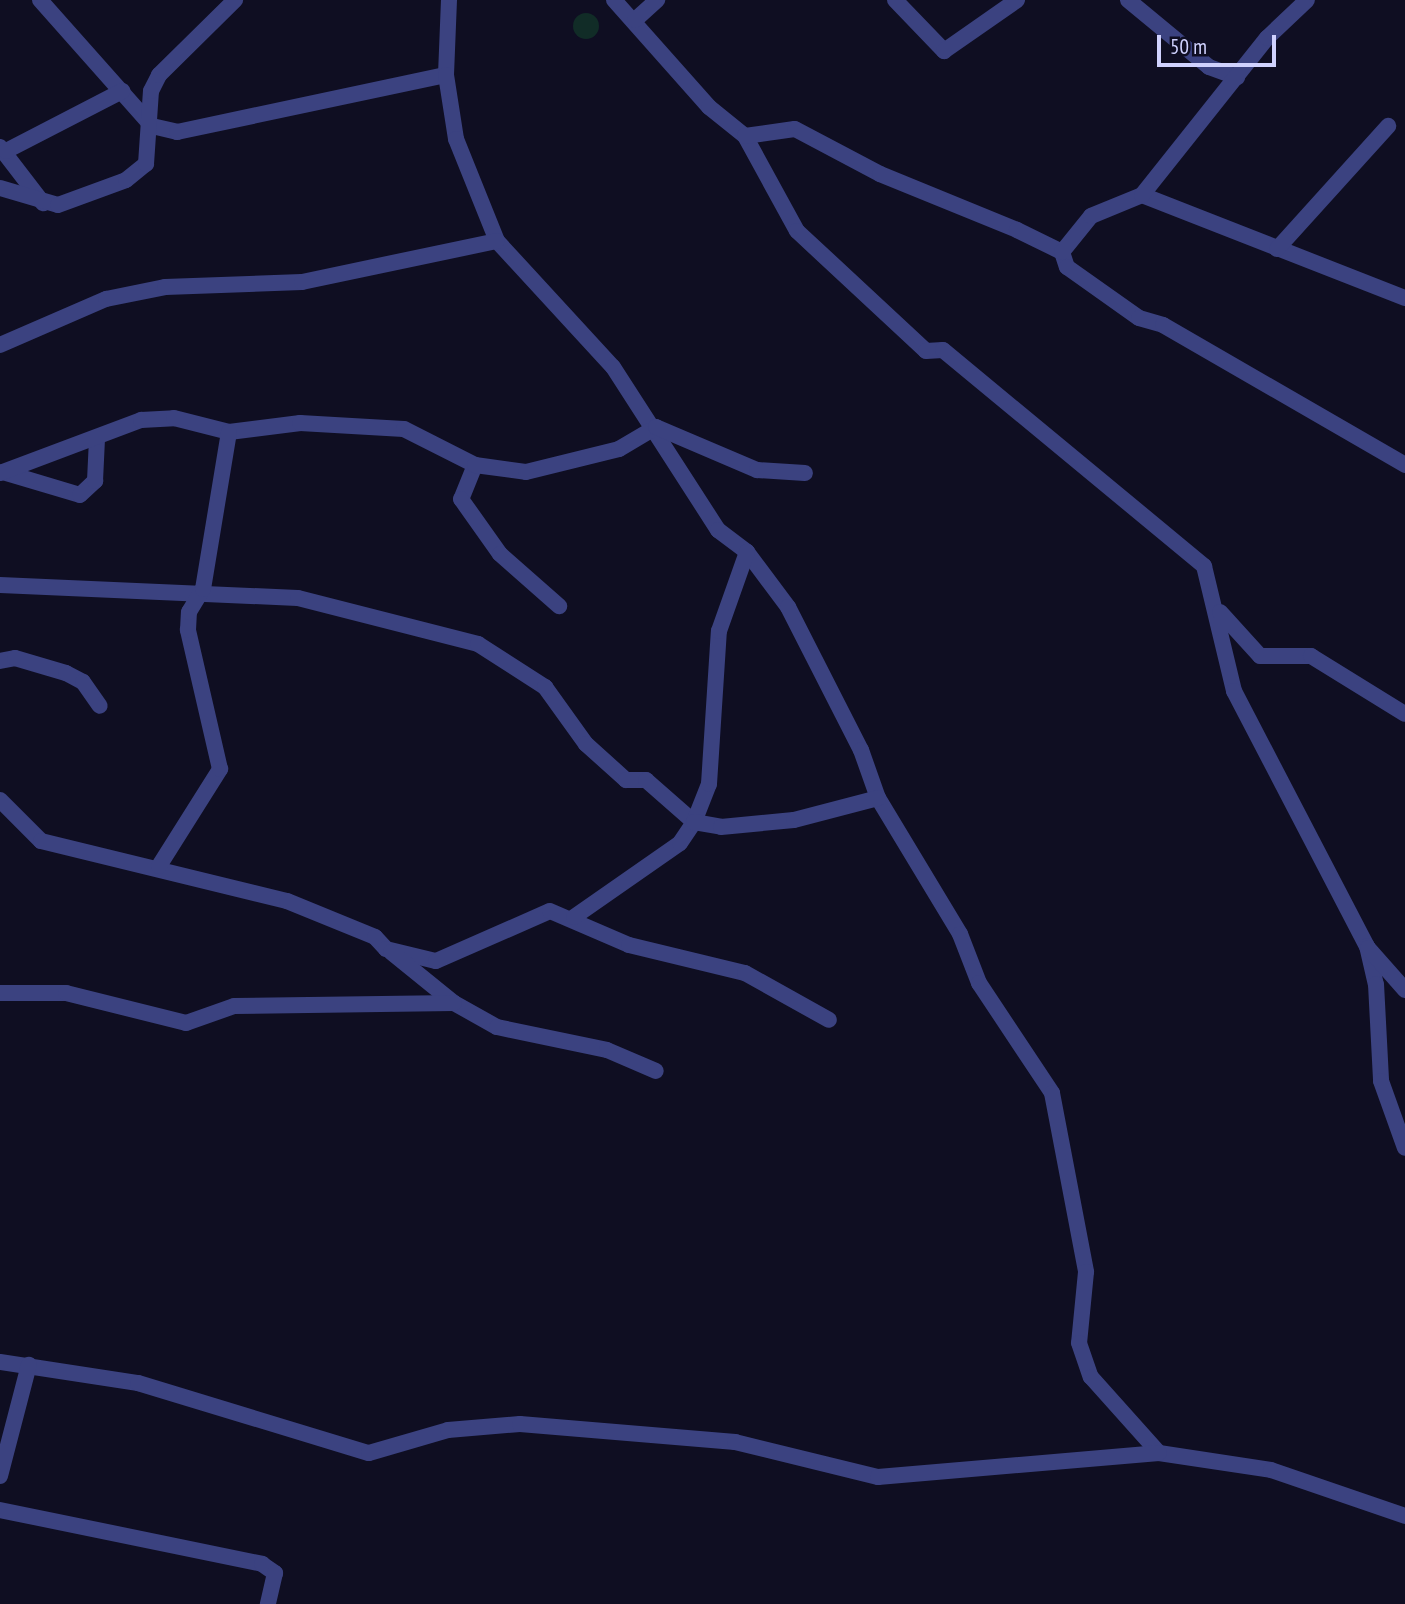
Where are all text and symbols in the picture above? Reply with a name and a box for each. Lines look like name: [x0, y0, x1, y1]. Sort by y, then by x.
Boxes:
scale bar: [1160, 21, 1279, 65]
text: 50 m: [1170, 33, 1207, 60]

